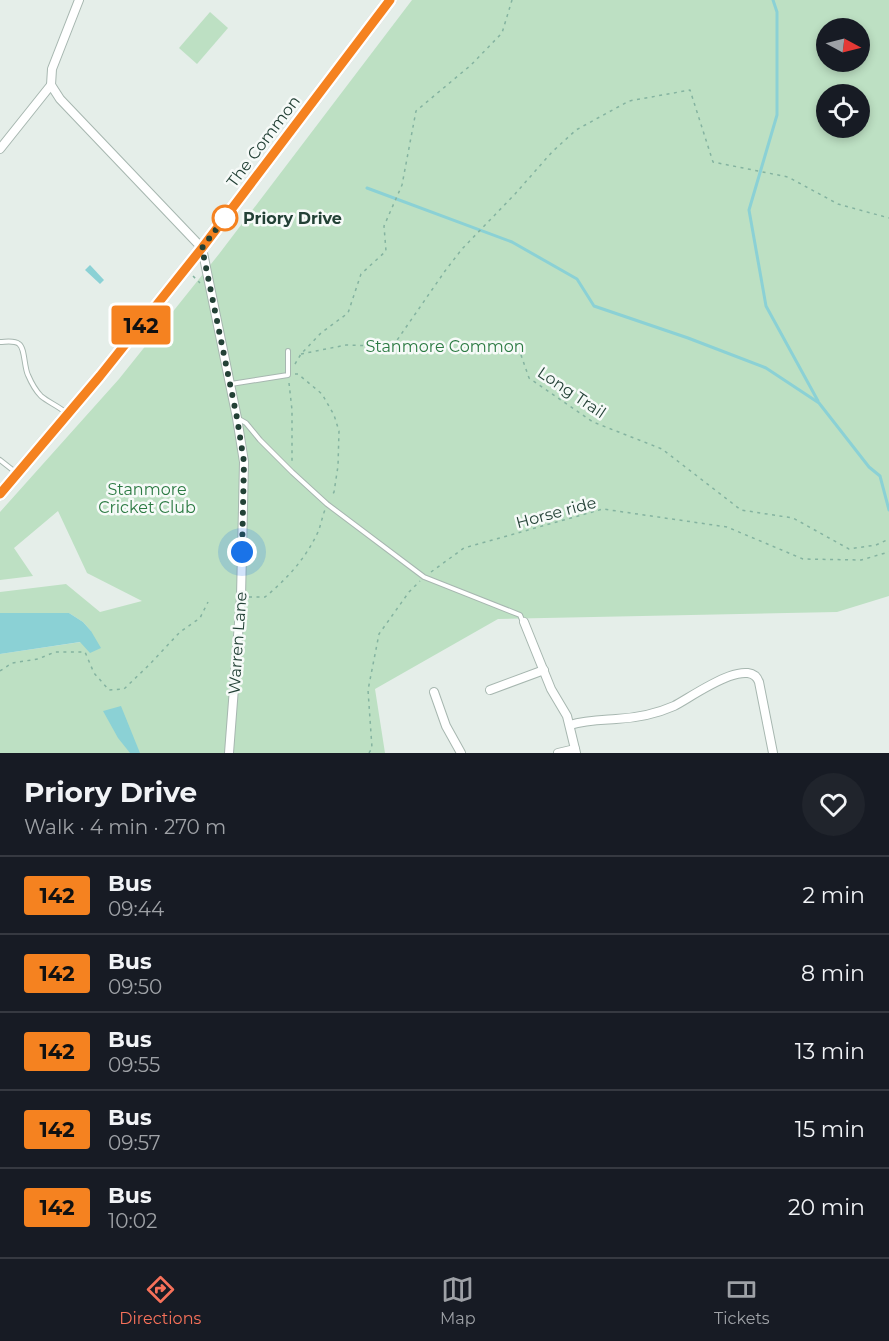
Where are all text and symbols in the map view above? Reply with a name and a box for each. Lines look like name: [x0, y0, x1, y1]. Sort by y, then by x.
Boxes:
north arrow: [816, 18, 870, 72]
map controls: [816, 18, 870, 138]
button: locate: [816, 84, 870, 138]
street label: The Common: [223, 92, 304, 191]
marker: Priory Drive: [212, 205, 238, 231]
place label: Priory Drive: [243, 209, 342, 228]
line badge: 142: [106, 306, 176, 344]
text: 142: [123, 313, 159, 338]
park label: Stanmore Common: [365, 337, 525, 356]
street label: Long Trail: [534, 363, 609, 422]
park label: Stanmore Cricket Club: [98, 480, 196, 517]
street label: Horse ride: [514, 493, 598, 532]
your location: [227, 537, 257, 567]
street label: Warren Lane: [224, 591, 251, 695]
button: heart: [802, 773, 865, 836]
text: Priory Drive: [24, 775, 197, 809]
text: Walk · 4 min · 270 m: [24, 815, 226, 839]
text: Bus: [108, 870, 152, 897]
text: 2 min: [803, 882, 865, 909]
text: 142: [39, 883, 75, 908]
text: 09:44: [108, 897, 164, 921]
text: Bus: [108, 948, 152, 975]
text: 8 min: [801, 960, 865, 987]
text: 142: [39, 961, 75, 986]
text: 09:50: [108, 975, 162, 999]
text: Bus: [108, 1026, 152, 1053]
text: 13 min: [795, 1038, 865, 1065]
text: 142: [39, 1039, 75, 1064]
text: 09:55: [108, 1053, 160, 1077]
text: Bus: [108, 1104, 152, 1131]
text: 15 min: [795, 1116, 865, 1143]
text: 142: [39, 1117, 75, 1142]
text: 09:57: [108, 1131, 160, 1155]
text: Bus: [108, 1182, 152, 1209]
text: 20 min: [788, 1194, 865, 1221]
text: 142: [39, 1195, 75, 1220]
text: 10:02: [108, 1209, 157, 1233]
tab: Directions: [119, 1273, 201, 1328]
tab: Map: [440, 1273, 475, 1328]
tab: Tickets: [714, 1273, 770, 1328]

